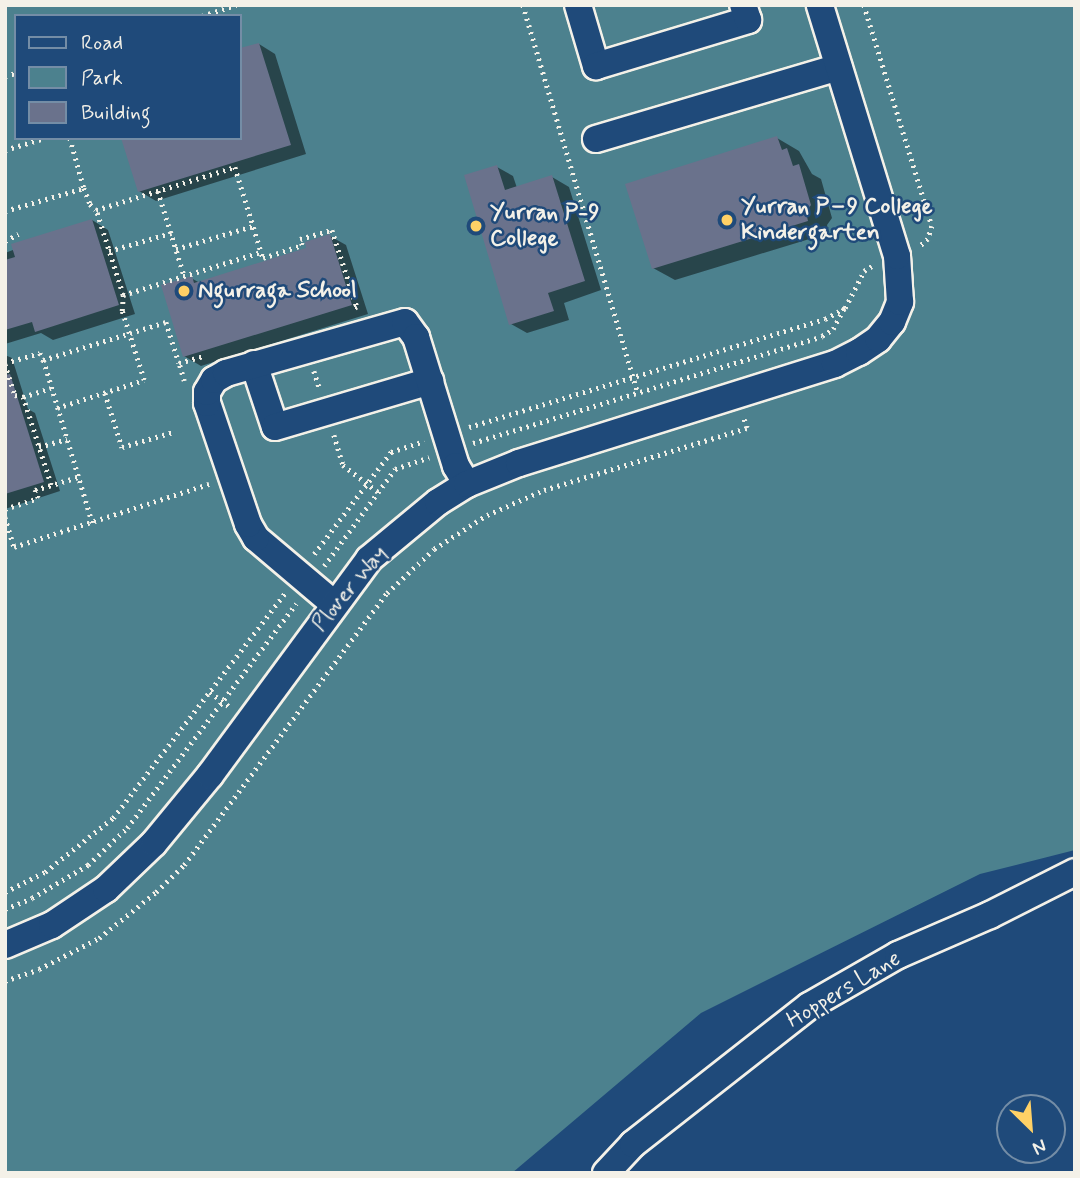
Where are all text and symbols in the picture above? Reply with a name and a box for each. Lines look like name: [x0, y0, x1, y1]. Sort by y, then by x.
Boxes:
legend: [14, 14, 242, 140]
text: Road: [81, 29, 123, 57]
text: Park: [81, 64, 123, 92]
text: Building: [81, 99, 151, 127]
place label: Yurran P–9 College Kindergarten: [741, 193, 933, 247]
place label: Yurran P-9 College: [490, 199, 600, 253]
marker: Yurran P–9 College Kindergarten: [719, 212, 735, 228]
marker: Yurran P-9 College: [468, 218, 484, 234]
place label: Ngurraga School: [198, 277, 357, 305]
marker: Ngurraga School: [176, 283, 192, 299]
street label: Plover Way: [304, 538, 396, 640]
street label: Hoppers Lane: [781, 945, 907, 1035]
north arrow: [996, 1094, 1066, 1164]
text: N: [1028, 1133, 1050, 1161]

